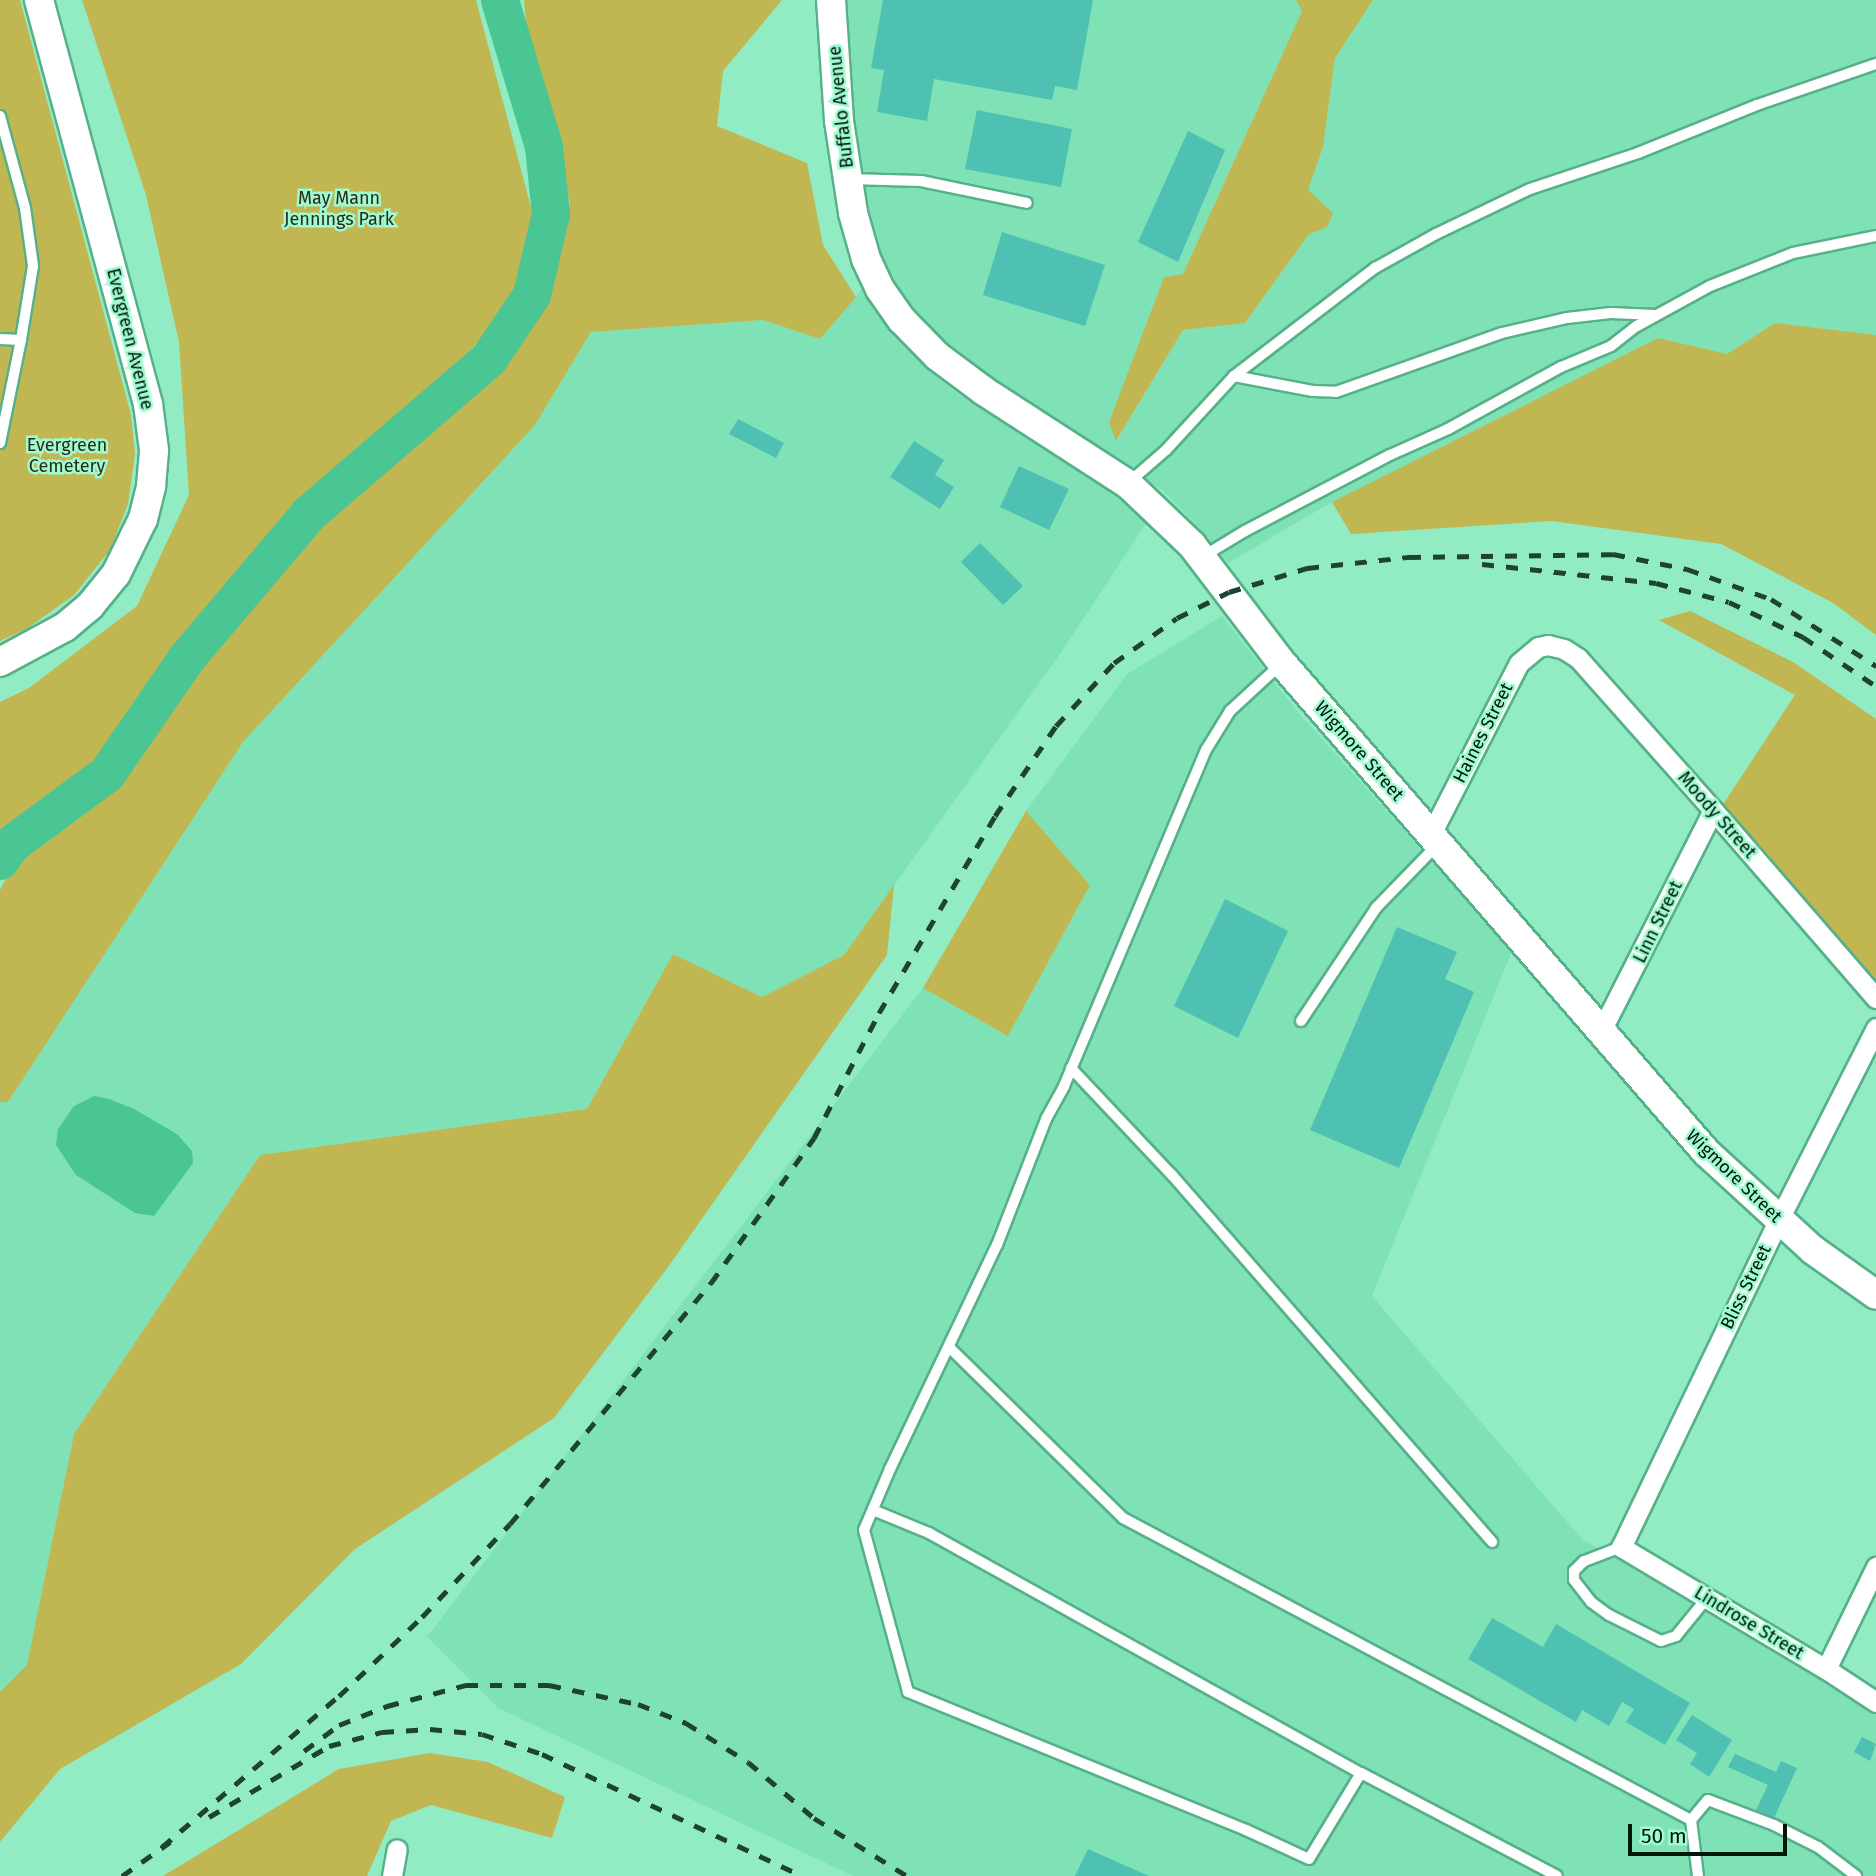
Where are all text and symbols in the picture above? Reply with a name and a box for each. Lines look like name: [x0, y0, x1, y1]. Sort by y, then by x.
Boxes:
street label: Buffalo Avenue: [824, 45, 858, 169]
park label: May Mann Jennings Park: [284, 188, 394, 230]
street label: Evergreen Avenue: [102, 266, 158, 412]
park label: Evergreen Cemetery: [27, 435, 107, 478]
street label: Haines Street: [1449, 679, 1517, 787]
street label: Wigmore Street: [1310, 697, 1408, 805]
street label: Moody Street: [1673, 767, 1761, 863]
street label: Linn Street: [1629, 877, 1687, 967]
street label: Wigmore Street: [1682, 1125, 1786, 1227]
street label: Bliss Street: [1716, 1241, 1776, 1333]
street label: Lindrose Street: [1690, 1582, 1808, 1664]
scale bar: [1631, 1810, 1790, 1854]
text: 50 m: [1641, 1823, 1687, 1849]

